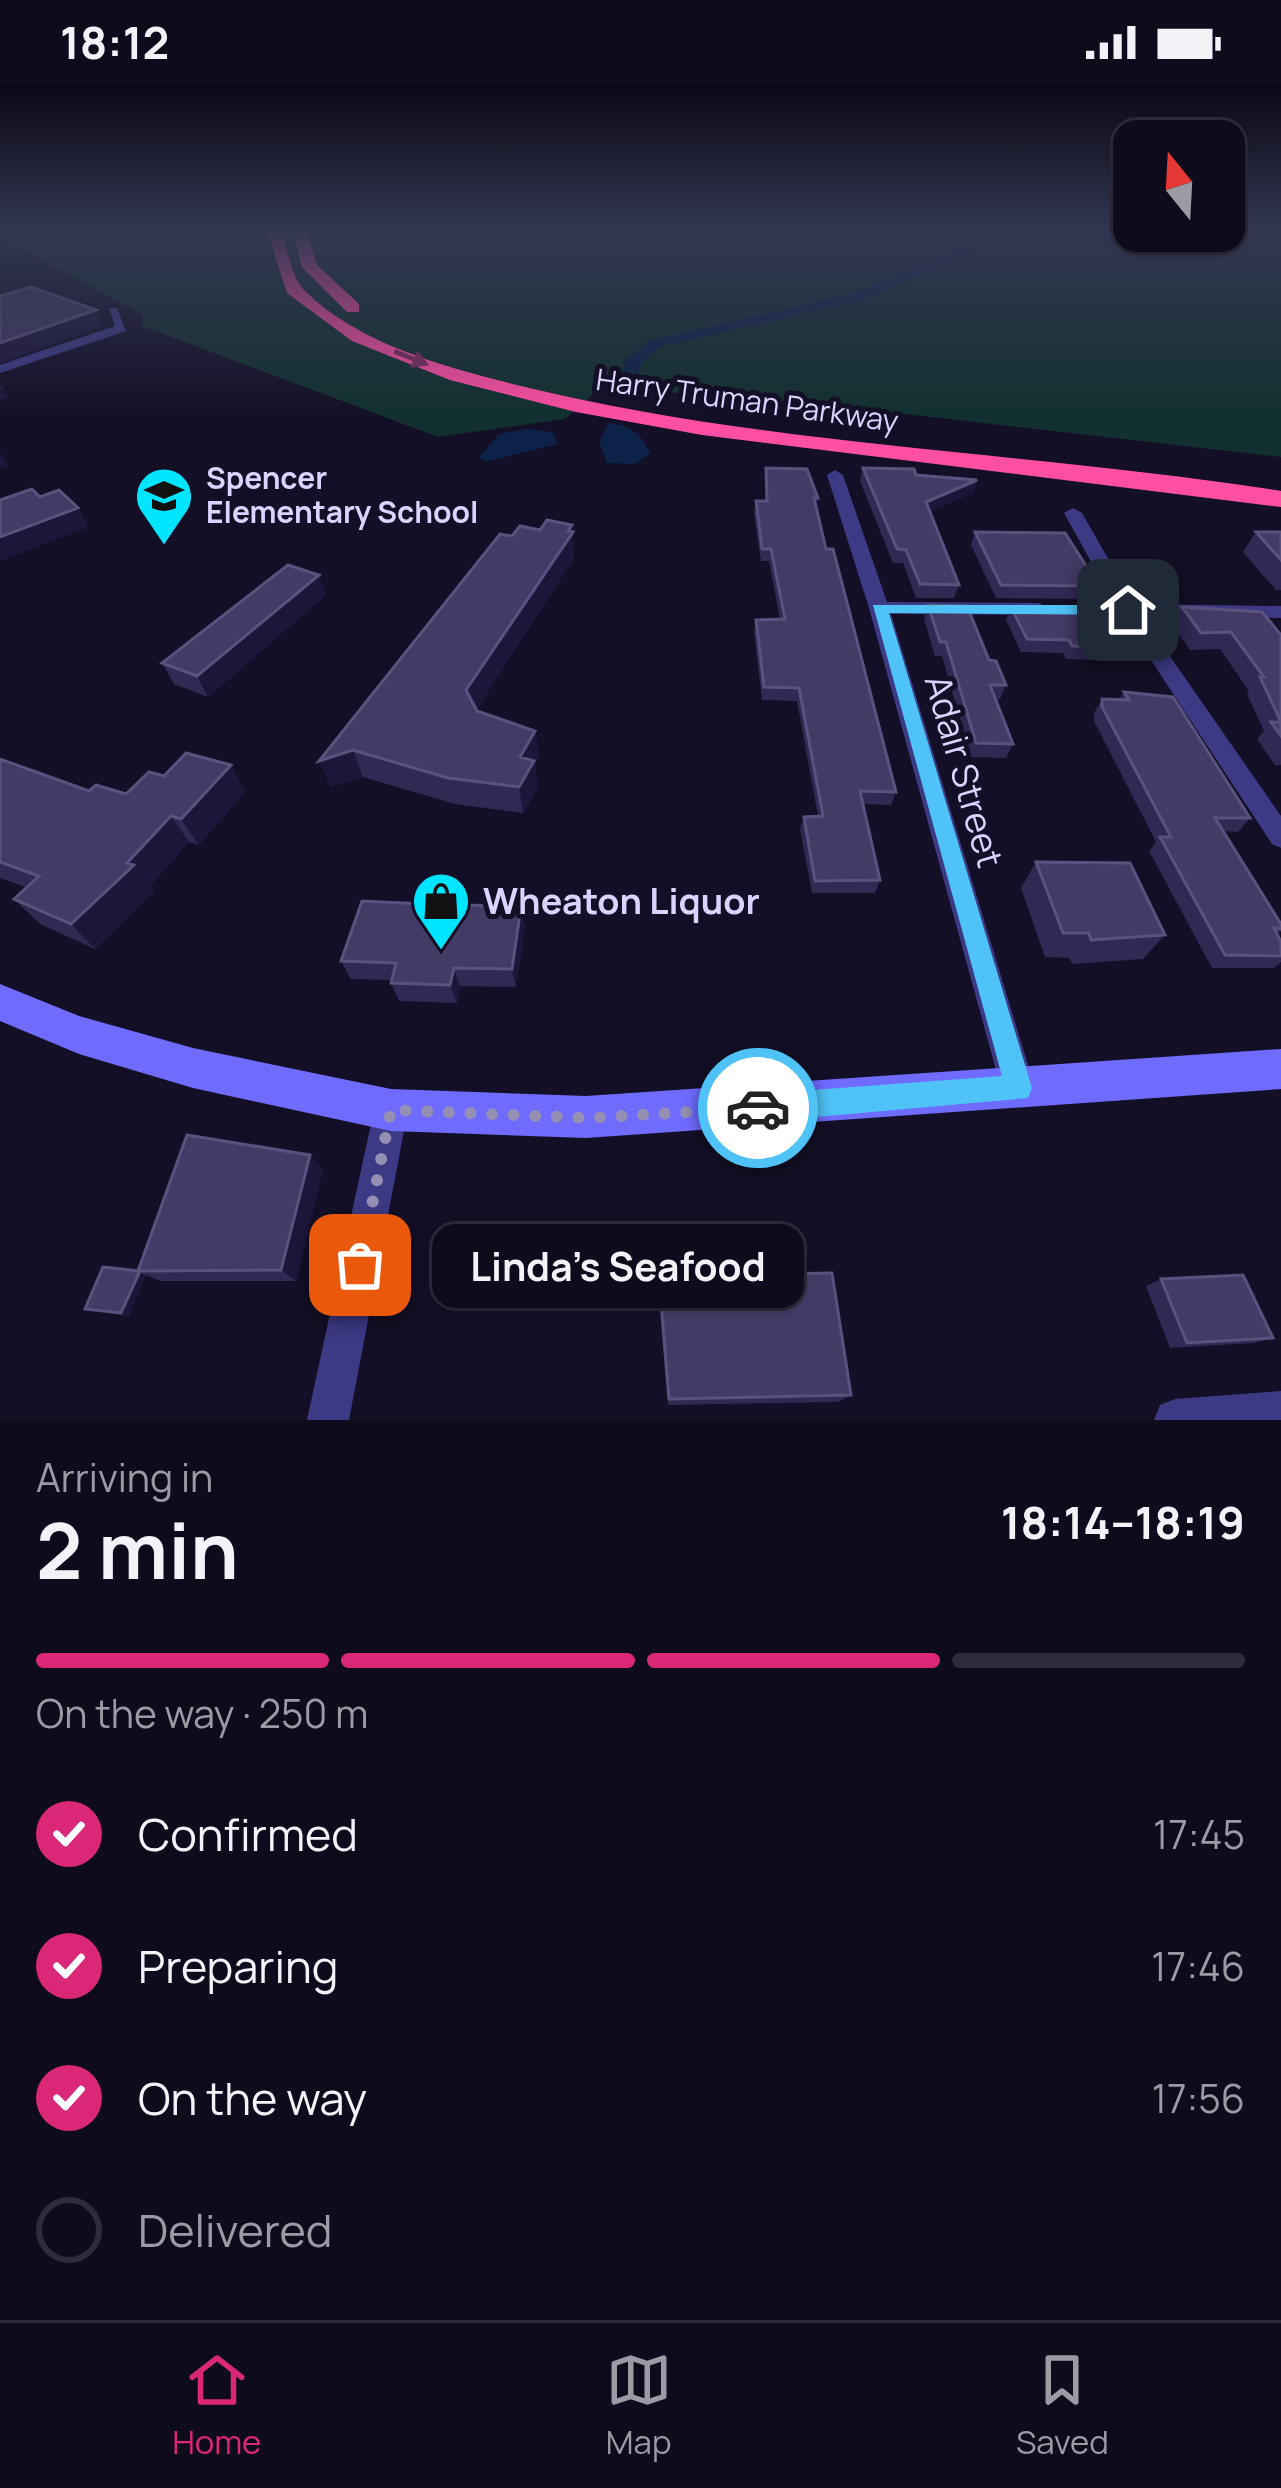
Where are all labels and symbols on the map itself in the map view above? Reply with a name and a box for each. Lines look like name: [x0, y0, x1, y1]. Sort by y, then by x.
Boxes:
north arrow: [1113, 120, 1245, 252]
one-way arrow: [393, 350, 429, 369]
street label: Harry Truman Parkway: [593, 358, 901, 441]
place label: Spencer Elementary School: [206, 457, 478, 532]
school or university icon: Spencer Elementary School: [133, 465, 195, 547]
pin: [1077, 559, 1179, 661]
street label: Adair Street: [914, 669, 1015, 873]
shop icon: Wheaton Liquor: [410, 870, 472, 952]
place label: Wheaton Liquor: [483, 876, 760, 925]
courier: [698, 1048, 818, 1168]
pin: [309, 1214, 411, 1316]
callout: Linda's Seafood: [432, 1223, 804, 1307]

